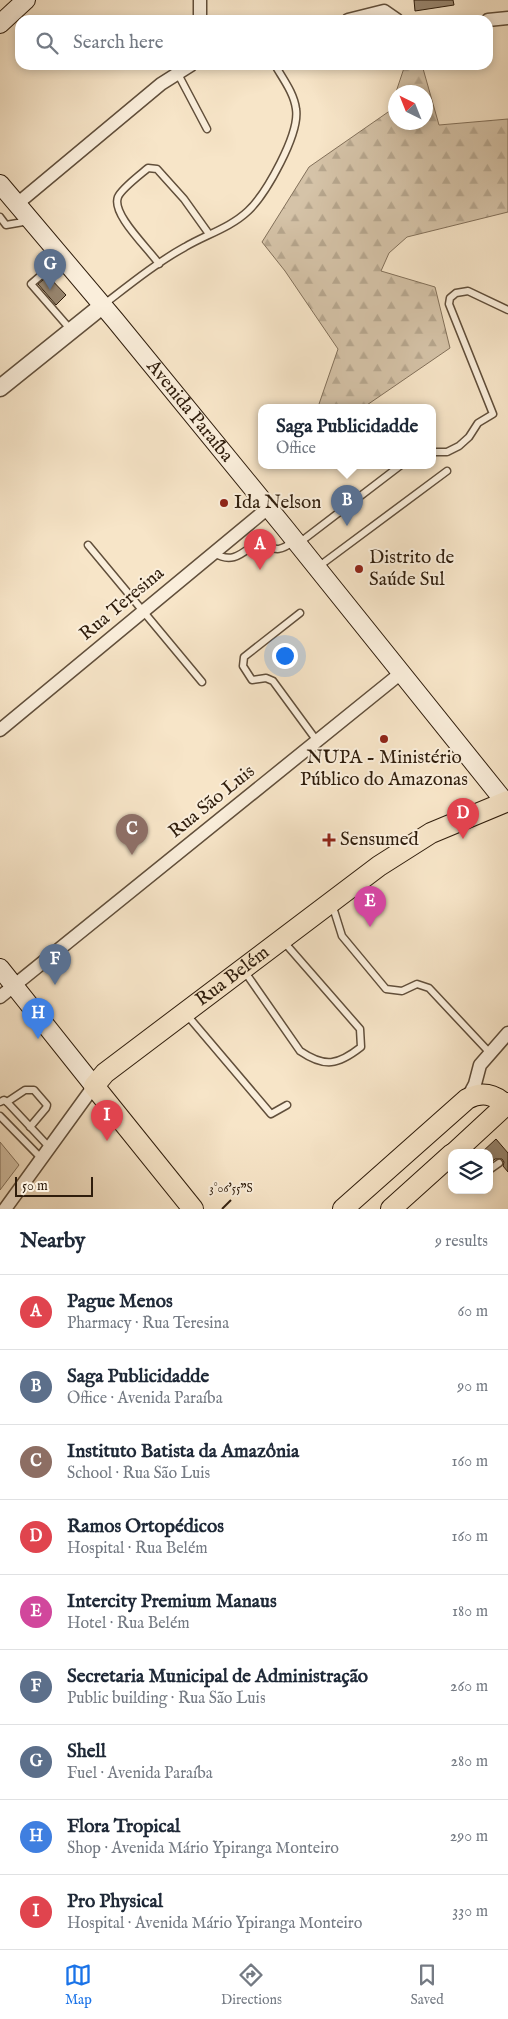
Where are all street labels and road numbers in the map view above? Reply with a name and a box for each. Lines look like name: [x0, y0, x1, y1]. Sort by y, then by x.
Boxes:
street label: Avenida Paraíba: [140, 355, 239, 468]
street label: Rua Teresina: [75, 561, 170, 646]
street label: Rua São Luis: [164, 760, 260, 844]
street label: Rua Belém: [191, 941, 275, 1012]

